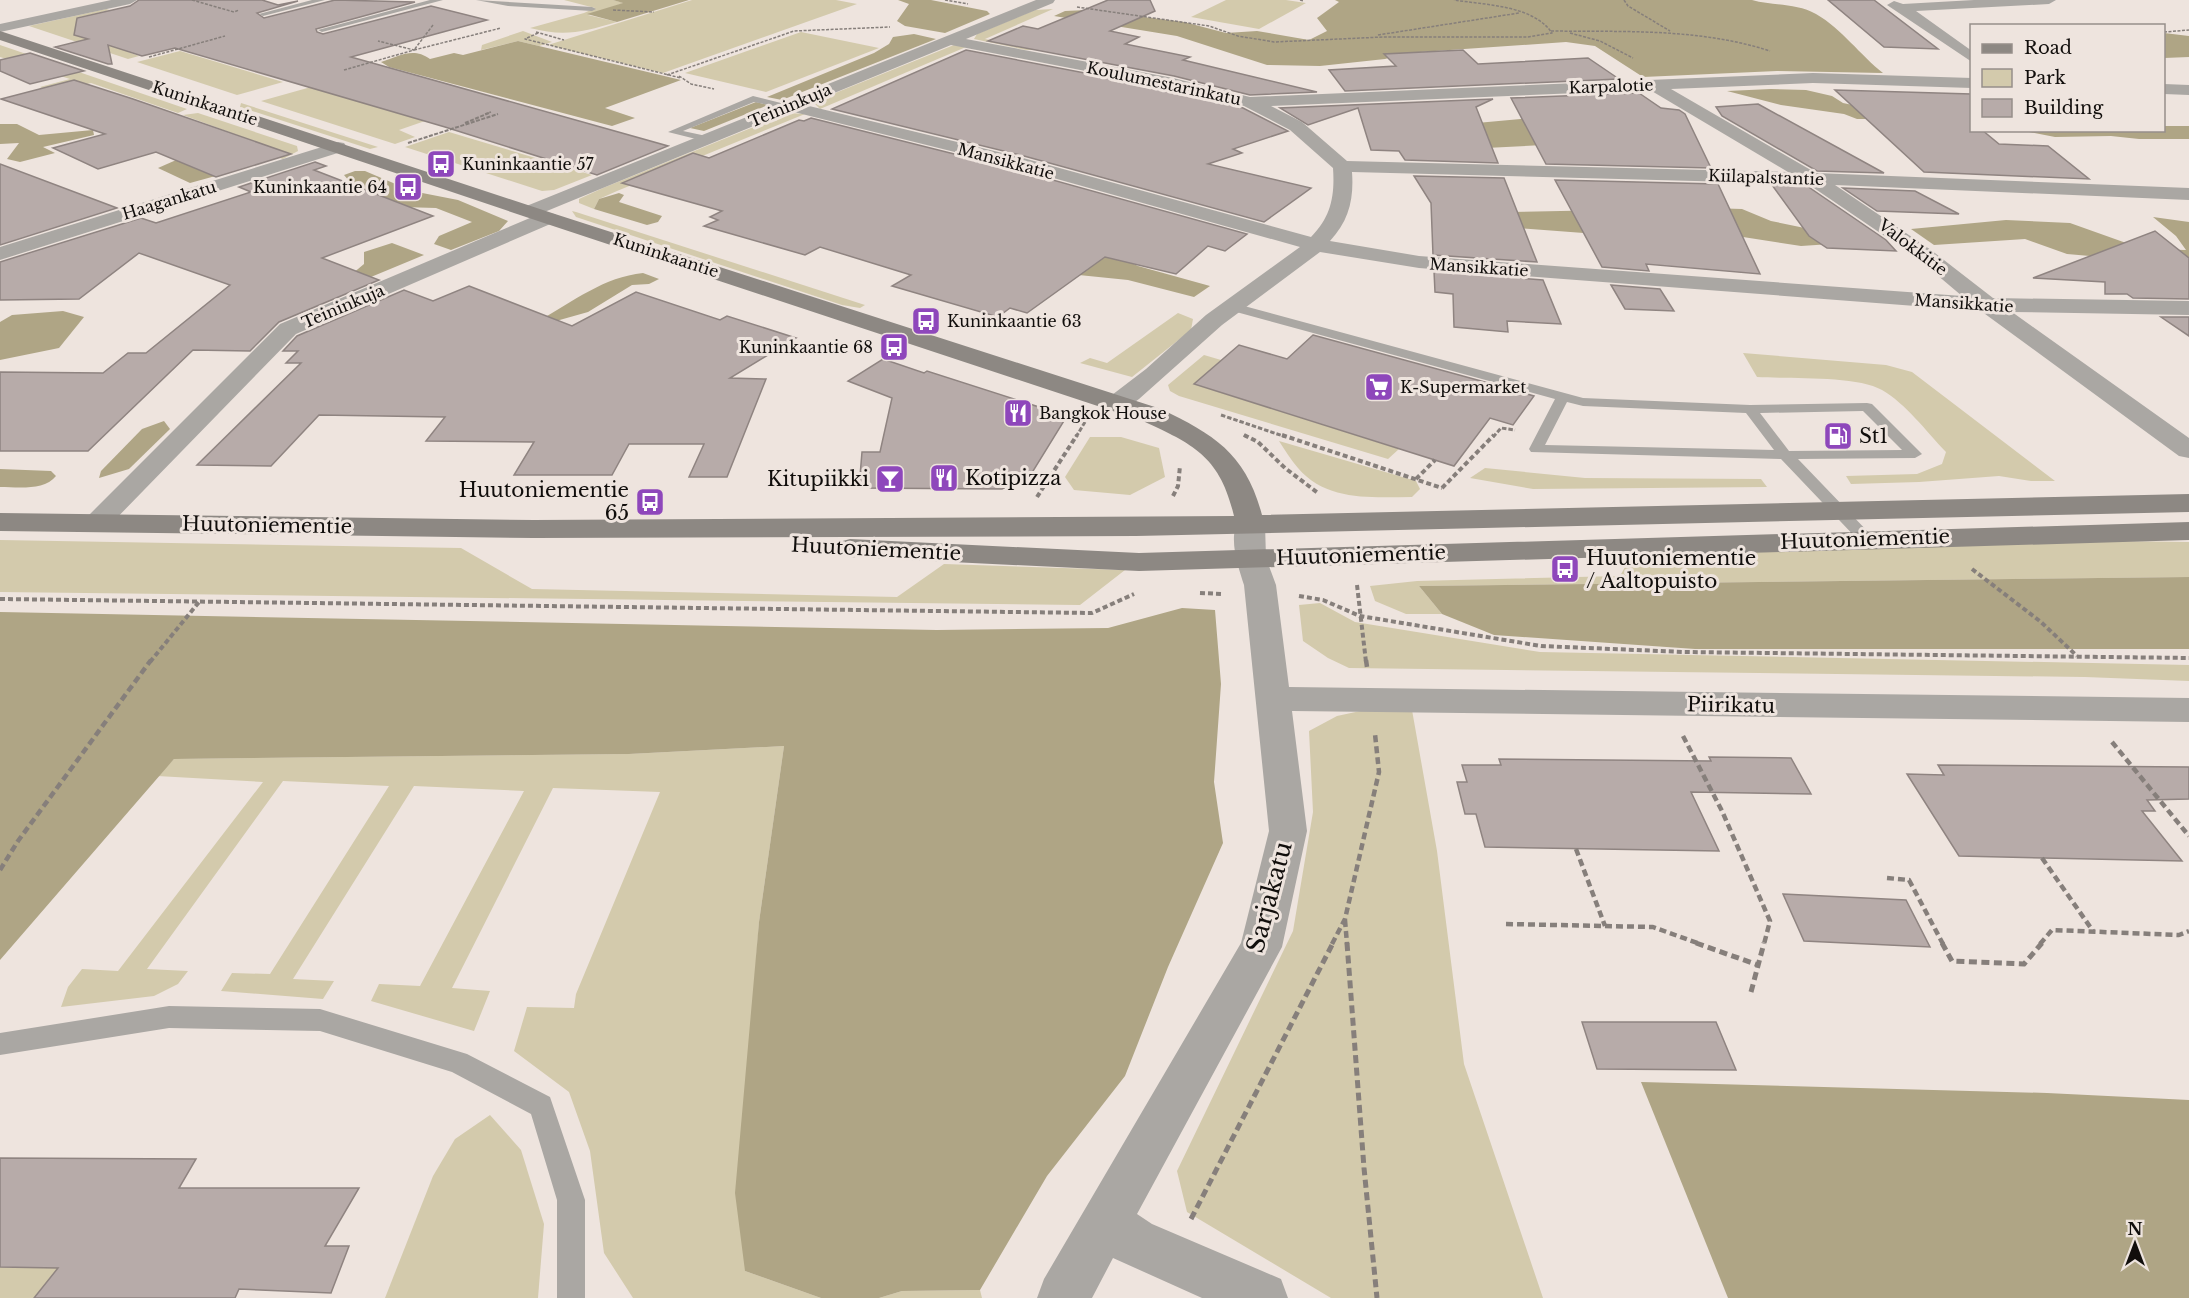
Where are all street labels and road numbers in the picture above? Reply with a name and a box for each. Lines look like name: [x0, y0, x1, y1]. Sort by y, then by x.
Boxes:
street label: Koulumestarinkatu: [1085, 57, 1243, 109]
street label: Karpalotie: [1568, 75, 1654, 97]
street label: Kuninkaantie: [150, 77, 260, 129]
street label: Teininkuja: [746, 79, 834, 131]
street label: Mansikkatie: [955, 138, 1057, 184]
street label: Kiilapalstantie: [1708, 165, 1824, 189]
street label: Haagankatu: [119, 176, 219, 224]
street label: Valokkitie: [1874, 214, 1952, 279]
street label: Kuninkaantie: [611, 229, 721, 281]
street label: Mansikkatie: [1429, 254, 1529, 280]
street label: Teininkuja: [299, 280, 387, 332]
street label: Mansikkatie: [1914, 290, 2014, 316]
street label: Huutoniementie: [182, 512, 352, 538]
street label: Huutoniementie: [1780, 524, 1950, 554]
street label: Huutoniementie: [790, 533, 962, 565]
street label: Huutoniementie: [1276, 540, 1446, 570]
street label: Piirikatu: [1687, 692, 1775, 718]
street label: Sarjakatu: [1240, 838, 1298, 956]

